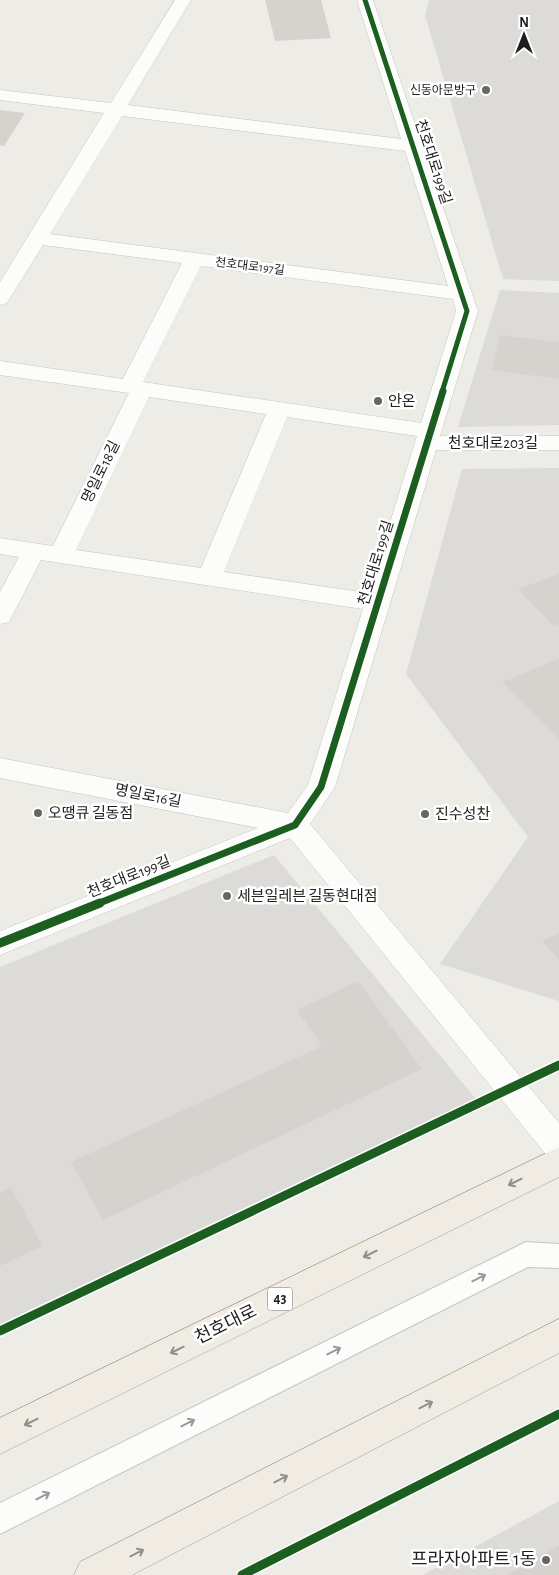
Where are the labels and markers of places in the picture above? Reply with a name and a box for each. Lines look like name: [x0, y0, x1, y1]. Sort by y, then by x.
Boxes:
place label: 신동아문방구: [410, 84, 476, 96]
marker: 신동아문방구: [480, 84, 492, 96]
place label: 안온: [388, 393, 416, 409]
marker: 안온: [372, 395, 384, 407]
place label: 오땡큐 길동점: [48, 805, 133, 821]
place label: 진수성찬: [435, 805, 490, 822]
marker: 오땡큐 길동점: [32, 807, 44, 819]
marker: 진수성찬: [419, 808, 431, 820]
place label: 세븐일레븐 길동현대점: [237, 887, 377, 904]
marker: 세븐일레븐 길동현대점: [221, 890, 233, 902]
place label: 프라자아파트 1동: [411, 1550, 536, 1569]
marker: 프라자아파트 1동: [540, 1554, 552, 1566]

